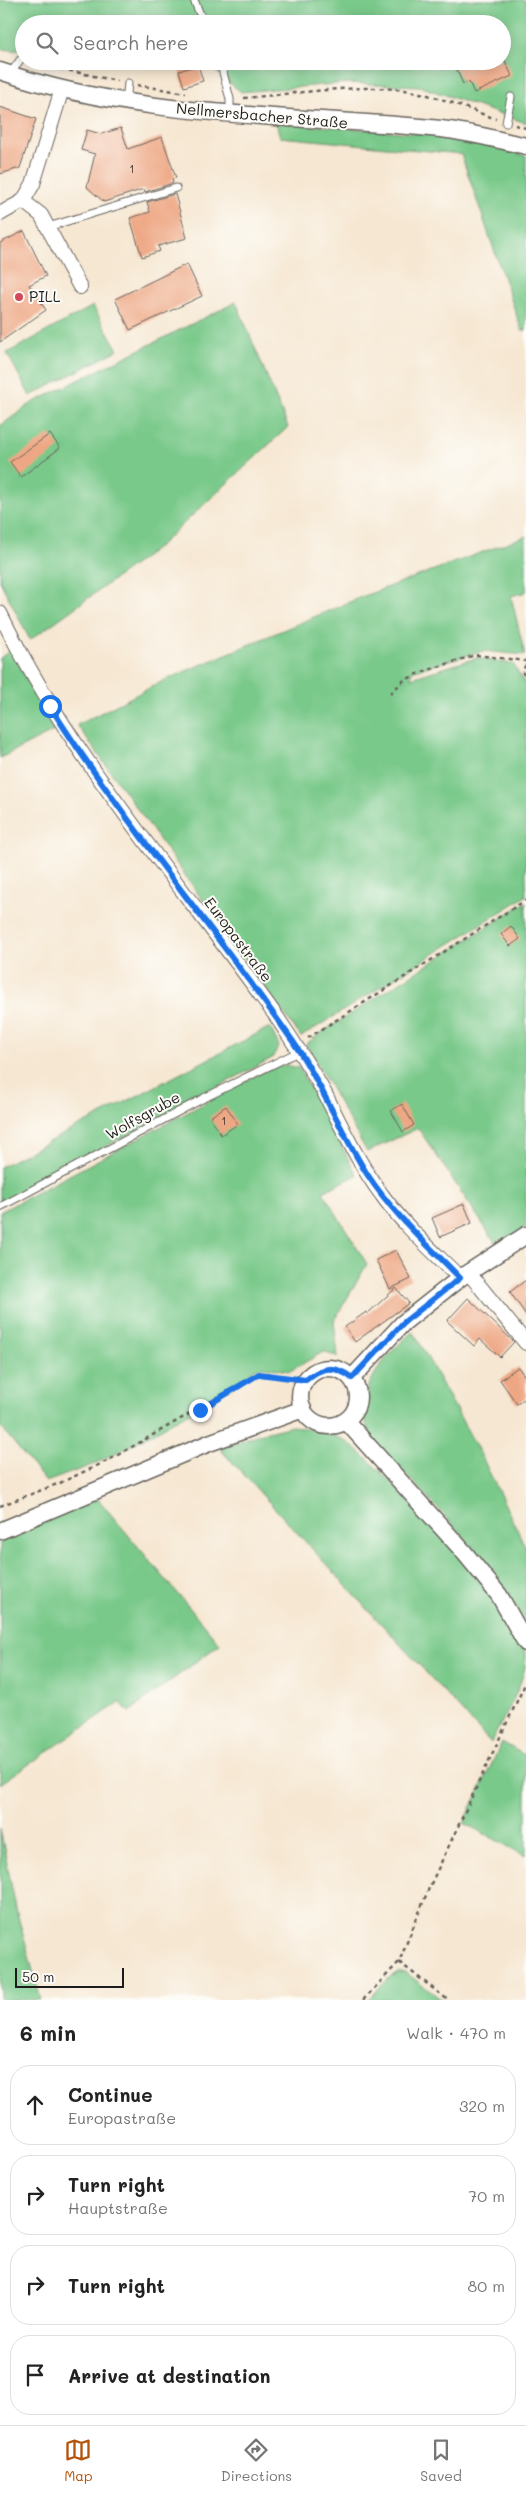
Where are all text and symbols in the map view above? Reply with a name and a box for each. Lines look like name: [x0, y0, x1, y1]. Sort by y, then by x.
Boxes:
search box: [15, 15, 511, 70]
icon: search: [33, 29, 61, 57]
text: Search here: [73, 30, 189, 55]
street label: Nellmersbacher Straße: [175, 98, 349, 132]
house number: 1: [129, 160, 135, 176]
place label: PILL: [29, 286, 61, 306]
marker: PILL: [13, 291, 25, 303]
route start: [39, 695, 62, 718]
street label: Europastraße: [200, 893, 277, 986]
street label: Wolfsgrube: [102, 1086, 183, 1144]
house number: 1: [221, 1112, 227, 1128]
route end: [189, 1399, 212, 1422]
scale bar: [15, 1965, 124, 1988]
text: 50 m: [22, 1967, 54, 1986]
text: 6 min: [20, 2019, 76, 2046]
text: Walk · 470 m: [406, 2022, 506, 2043]
text: Continue: [68, 2082, 153, 2107]
icon: ahead: [21, 2091, 49, 2119]
text: 320 m: [459, 2095, 505, 2116]
text: Europastraße: [68, 2107, 176, 2128]
text: Turn right: [68, 2172, 165, 2197]
icon: right: [21, 2181, 49, 2209]
text: 70 m: [468, 2185, 505, 2206]
text: Hauptstraße: [68, 2197, 168, 2218]
icon: right: [21, 2271, 49, 2299]
text: Turn right: [68, 2273, 165, 2298]
text: 80 m: [468, 2275, 505, 2296]
icon: arrive: [21, 2361, 49, 2389]
text: Arrive at destination: [68, 2363, 271, 2388]
tab: Map: [64, 2436, 93, 2485]
tab: Directions: [221, 2436, 292, 2485]
tab: Saved: [420, 2436, 462, 2485]

